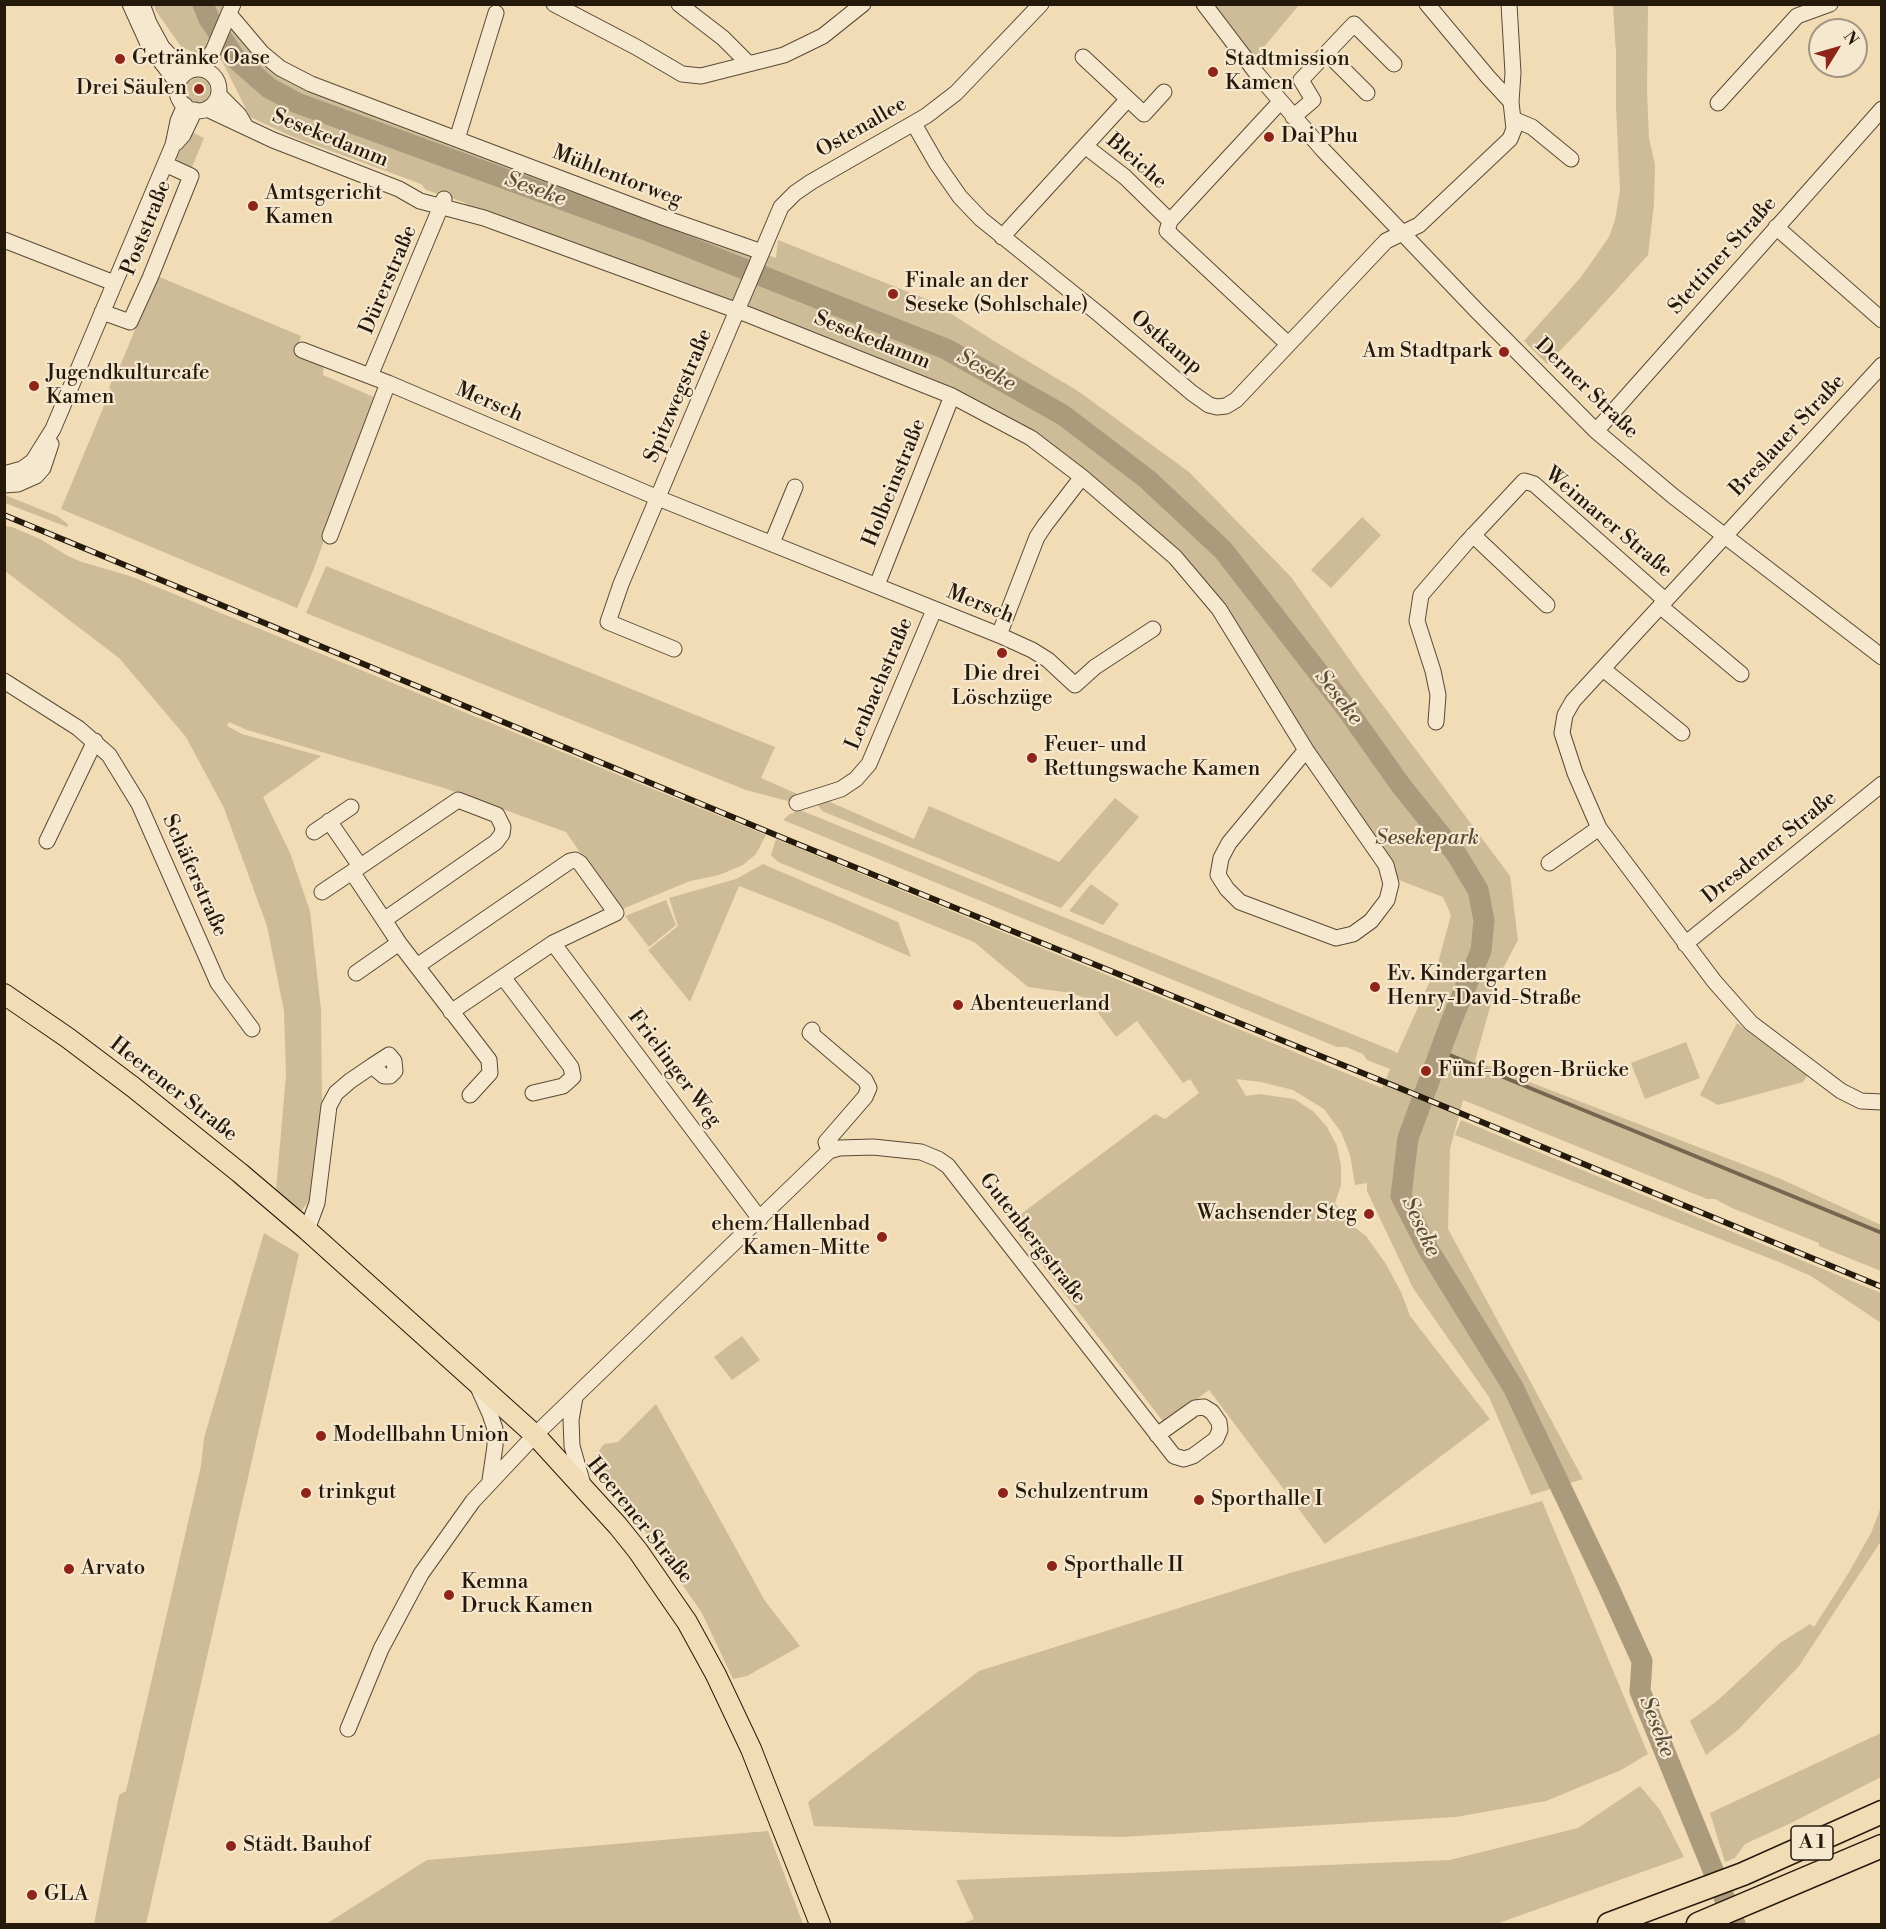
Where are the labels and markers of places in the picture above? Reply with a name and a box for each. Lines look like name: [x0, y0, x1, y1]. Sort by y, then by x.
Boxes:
place label: Getränke Oase: [132, 46, 270, 72]
place label: Stadtmission Kamen: [1225, 47, 1350, 97]
marker: Getränke Oase: [113, 52, 127, 66]
marker: Stadtmission Kamen: [1206, 65, 1220, 79]
place label: Drei Säulen: [76, 76, 187, 102]
marker: Drei Säulen: [192, 82, 206, 96]
place label: Dai Phu: [1281, 124, 1358, 150]
marker: Dai Phu: [1262, 130, 1276, 144]
place label: Amtsgericht Kamen: [265, 181, 382, 231]
marker: Amtsgericht Kamen: [246, 199, 260, 213]
place label: Finale an der Seseke (Sohlschale): [905, 269, 1088, 319]
marker: Finale an der Seseke (Sohlschale): [886, 287, 900, 301]
place label: Am Stadtpark: [1363, 339, 1492, 365]
marker: Am Stadtpark: [1497, 345, 1511, 359]
place label: Jugendkulturcafe Kamen: [46, 361, 210, 411]
marker: Jugendkulturcafe Kamen: [27, 379, 41, 393]
marker: Die drei Löschzüge: [995, 646, 1009, 660]
place label: Die drei Löschzüge: [951, 662, 1053, 712]
place label: Feuer- und Rettungswache Kamen: [1044, 733, 1260, 783]
marker: Feuer- und Rettungswache Kamen: [1025, 751, 1039, 765]
place label: Ev. Kindergarten Henry-David-Straße: [1387, 962, 1581, 1012]
marker: Ev. Kindergarten Henry-David-Straße: [1368, 980, 1382, 994]
place label: Abenteuerland: [970, 992, 1110, 1018]
marker: Abenteuerland: [951, 998, 965, 1012]
place label: Fünf-Bogen-Brücke: [1438, 1058, 1629, 1084]
marker: Fünf-Bogen-Brücke: [1419, 1064, 1433, 1078]
place label: Wachsender Steg: [1197, 1201, 1357, 1227]
marker: Wachsender Steg: [1362, 1207, 1376, 1221]
place label: ehem. Hallenbad Kamen-Mitte: [711, 1212, 870, 1262]
marker: ehem. Hallenbad Kamen-Mitte: [875, 1230, 889, 1244]
place label: Modellbahn Union: [333, 1423, 509, 1449]
marker: Modellbahn Union: [314, 1429, 328, 1443]
place label: trinkgut: [318, 1480, 397, 1506]
place label: Schulzentrum: [1015, 1480, 1149, 1506]
marker: trinkgut: [299, 1486, 313, 1500]
marker: Schulzentrum: [996, 1486, 1010, 1500]
place label: Sporthalle I: [1211, 1487, 1323, 1513]
marker: Sporthalle I: [1192, 1493, 1206, 1507]
place label: Sporthalle II: [1064, 1553, 1184, 1579]
place label: Arvato: [81, 1556, 145, 1582]
marker: Sporthalle II: [1045, 1559, 1059, 1573]
marker: Arvato: [62, 1562, 76, 1576]
place label: Kemna Druck Kamen: [461, 1570, 593, 1620]
marker: Kemna Druck Kamen: [442, 1588, 456, 1602]
place label: Städt. Bauhof: [243, 1833, 371, 1859]
marker: Städt. Bauhof: [224, 1839, 238, 1853]
place label: GLA: [44, 1882, 89, 1908]
marker: GLA: [25, 1888, 39, 1902]

